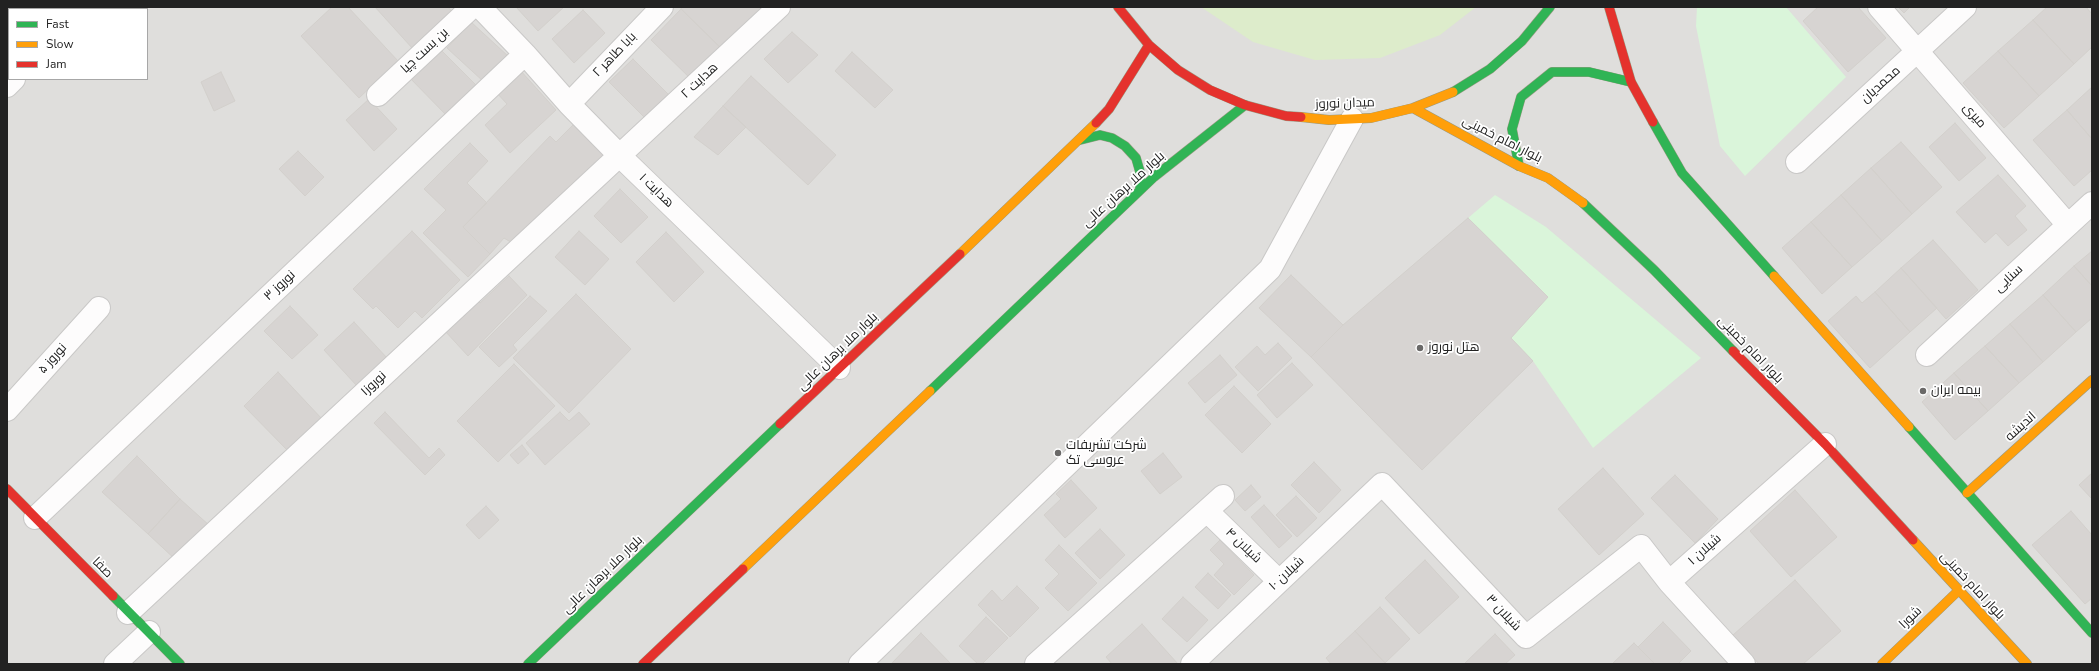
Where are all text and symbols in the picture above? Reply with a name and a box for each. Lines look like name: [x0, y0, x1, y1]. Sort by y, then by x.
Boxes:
legend: [8, 8, 148, 80]
text: Fast: [46, 16, 69, 32]
street label: بن بست چیا: [398, 25, 452, 77]
street label: بابا طاهر ۲: [590, 29, 640, 81]
text: Slow: [46, 36, 74, 52]
text: Jam: [46, 56, 67, 72]
street label: هدایت ۲: [678, 60, 722, 102]
street label: محمدیان: [1858, 63, 1904, 107]
street label: میدان نوروز: [1315, 95, 1375, 113]
street label: میری: [1959, 100, 1989, 132]
street label: بلوار امام خمینی: [1459, 113, 1545, 167]
street label: بلوار ملا برهان عالی: [1079, 149, 1169, 231]
street label: هدایت ۱: [635, 171, 677, 211]
street label: سنایی: [1991, 262, 2027, 296]
street label: نوروز ۳: [261, 268, 299, 304]
street label: بلوار ملا برهان عالی: [795, 310, 881, 394]
street label: بلوار امام خمینی: [1714, 313, 1786, 387]
place label: هتل نوروز: [1428, 340, 1480, 356]
street label: نوروز ۵: [35, 341, 71, 377]
marker: هتل نوروز: [1415, 343, 1425, 353]
street label: نوروز۱: [358, 368, 390, 400]
place label: بیمه ایران: [1931, 383, 1981, 399]
marker: بیمه ایران: [1918, 386, 1928, 396]
street label: اندیشه: [2002, 409, 2040, 445]
place label: شرکت تشریفات عروسی تک: [1066, 438, 1147, 469]
marker: شرکت تشریفات عروسی تک: [1053, 448, 1063, 458]
street label: شیلان ۴: [1222, 525, 1264, 567]
street label: شیلان ۱: [1685, 531, 1725, 569]
street label: بلوار ملا برهان عالی: [560, 533, 646, 617]
street label: بلوار امام خمینی: [1936, 549, 2008, 623]
street label: صفا: [88, 554, 116, 582]
street label: شیلان ۱۰: [1266, 554, 1308, 594]
street label: شیلان ۳: [1482, 592, 1524, 634]
street label: شورا: [1897, 604, 1925, 632]

